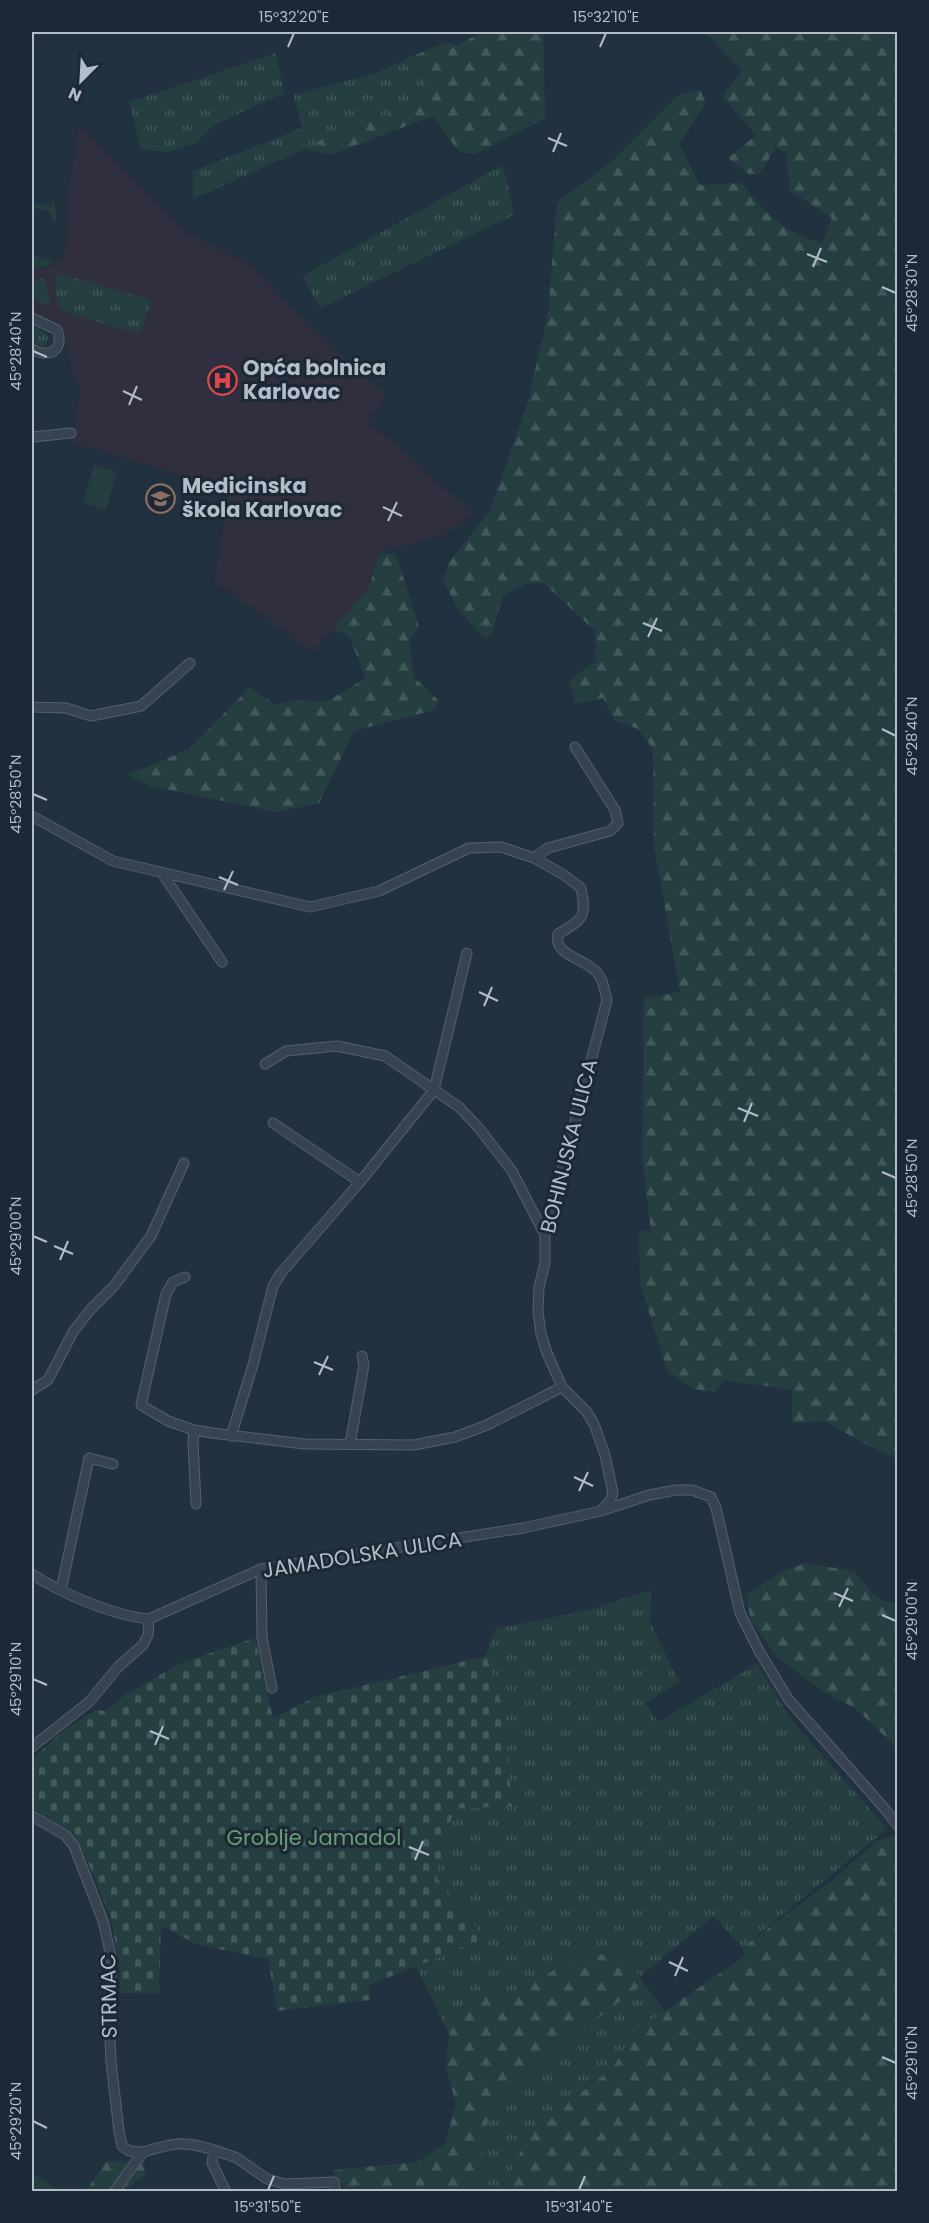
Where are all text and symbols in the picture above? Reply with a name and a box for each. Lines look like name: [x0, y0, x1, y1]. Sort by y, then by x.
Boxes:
text: 15°32'20"E: [259, 6, 329, 27]
text: 15°32'10"E: [573, 6, 639, 27]
north arrow: [51, 51, 111, 111]
text: N: [65, 81, 85, 107]
text: 45°28'30"N: [901, 254, 922, 332]
text: 45°28'40"N: [5, 311, 26, 391]
place label: Opća bolnica Karlovac: [243, 353, 386, 406]
hospital icon: Opća bolnica Karlovac: [206, 364, 238, 396]
place label: Medicinska škola Karlovac: [182, 471, 343, 524]
school or university icon: Medicinska škola Karlovac: [145, 482, 177, 514]
text: 45°28'40"N: [901, 696, 922, 776]
text: 45°28'50"N: [5, 754, 26, 834]
street label: BOHINJSKA ULICA: [533, 1056, 604, 1236]
text: 45°28'50"N: [901, 1138, 922, 1218]
text: 45°29'00"N: [5, 1196, 26, 1276]
street label: JAMADOLSKA ULICA: [260, 1524, 464, 1585]
text: 45°29'00"N: [901, 1581, 922, 1661]
text: 45°29'10"N: [5, 1642, 26, 1716]
park label: Groblje Jamadol: [227, 1823, 401, 1852]
street label: STRMAC: [93, 1953, 124, 2039]
text: 45°29'10"N: [901, 2026, 922, 2100]
text: 45°29'20"N: [5, 2082, 26, 2160]
text: 15°31'50"E: [234, 2196, 302, 2217]
text: 15°31'40"E: [545, 2196, 613, 2217]

